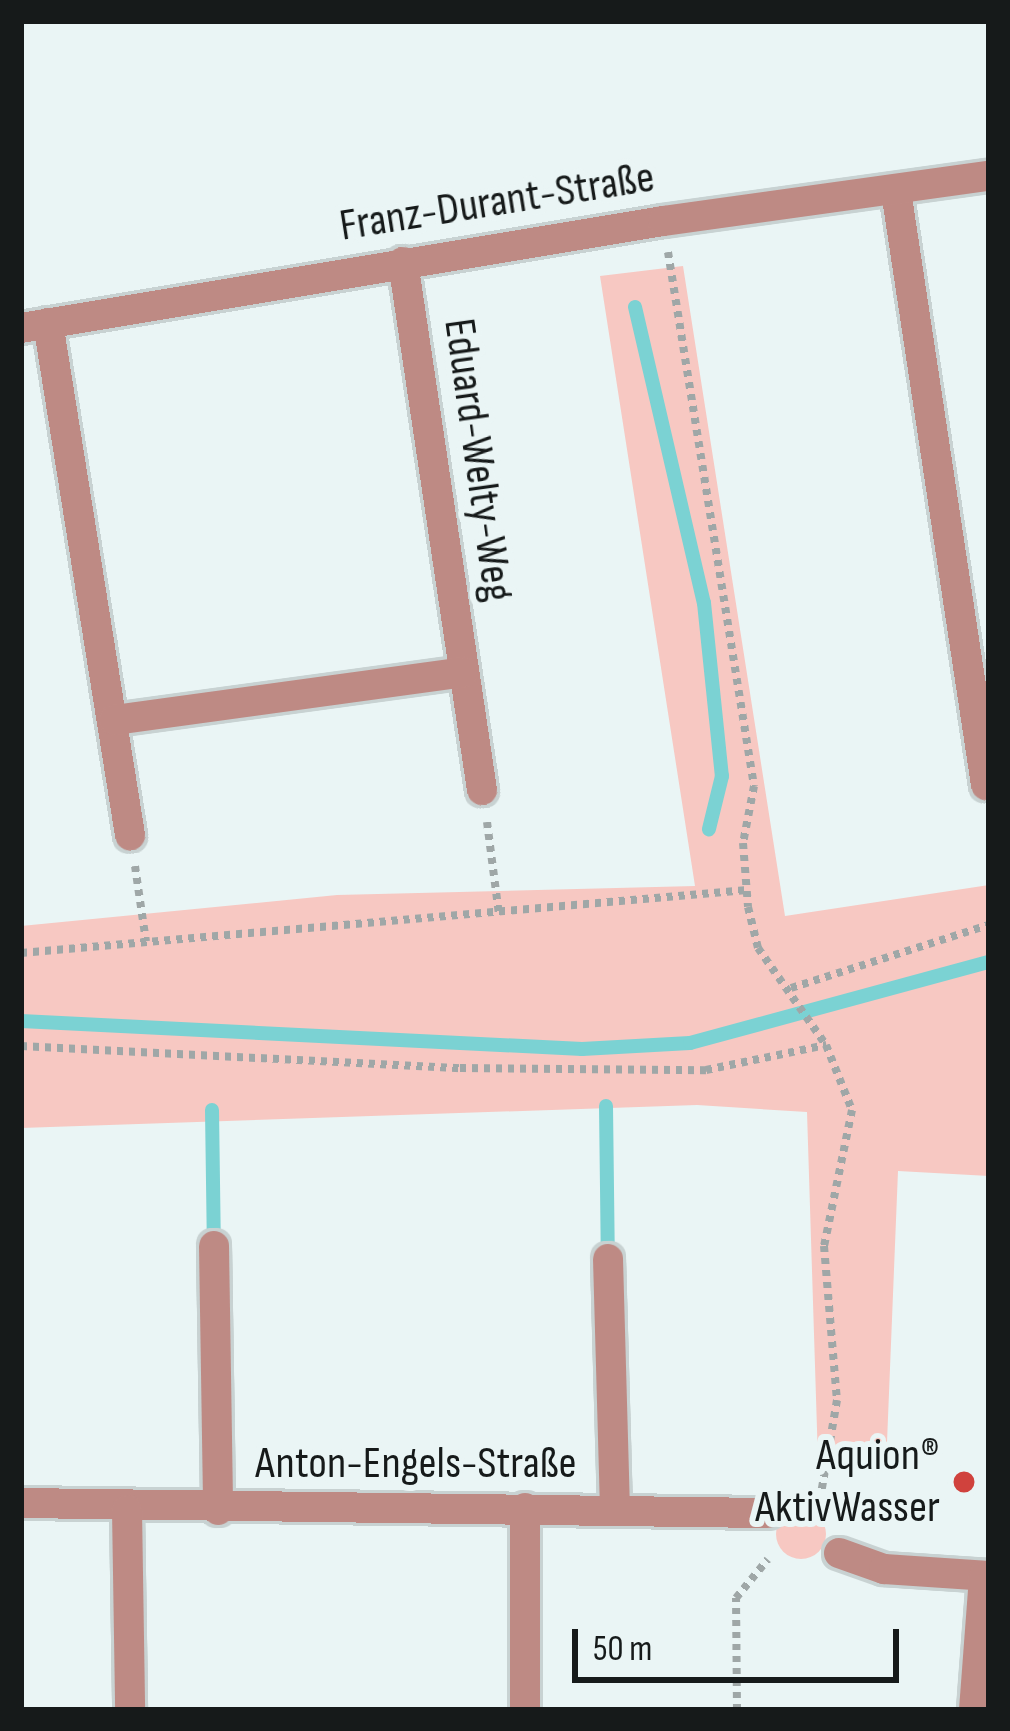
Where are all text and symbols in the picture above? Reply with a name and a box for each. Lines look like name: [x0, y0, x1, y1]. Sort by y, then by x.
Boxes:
street label: Franz-Durant-Straße: [336, 150, 658, 254]
street label: Eduard-Welty-Weg: [431, 315, 525, 605]
place label: Aquion® AktivWasser: [755, 1429, 940, 1535]
street label: Anton-Engels-Straße: [255, 1437, 577, 1491]
marker: Aquion® AktivWasser: [951, 1469, 977, 1495]
scale bar: [578, 1605, 905, 1679]
text: 50 m: [593, 1628, 652, 1671]

